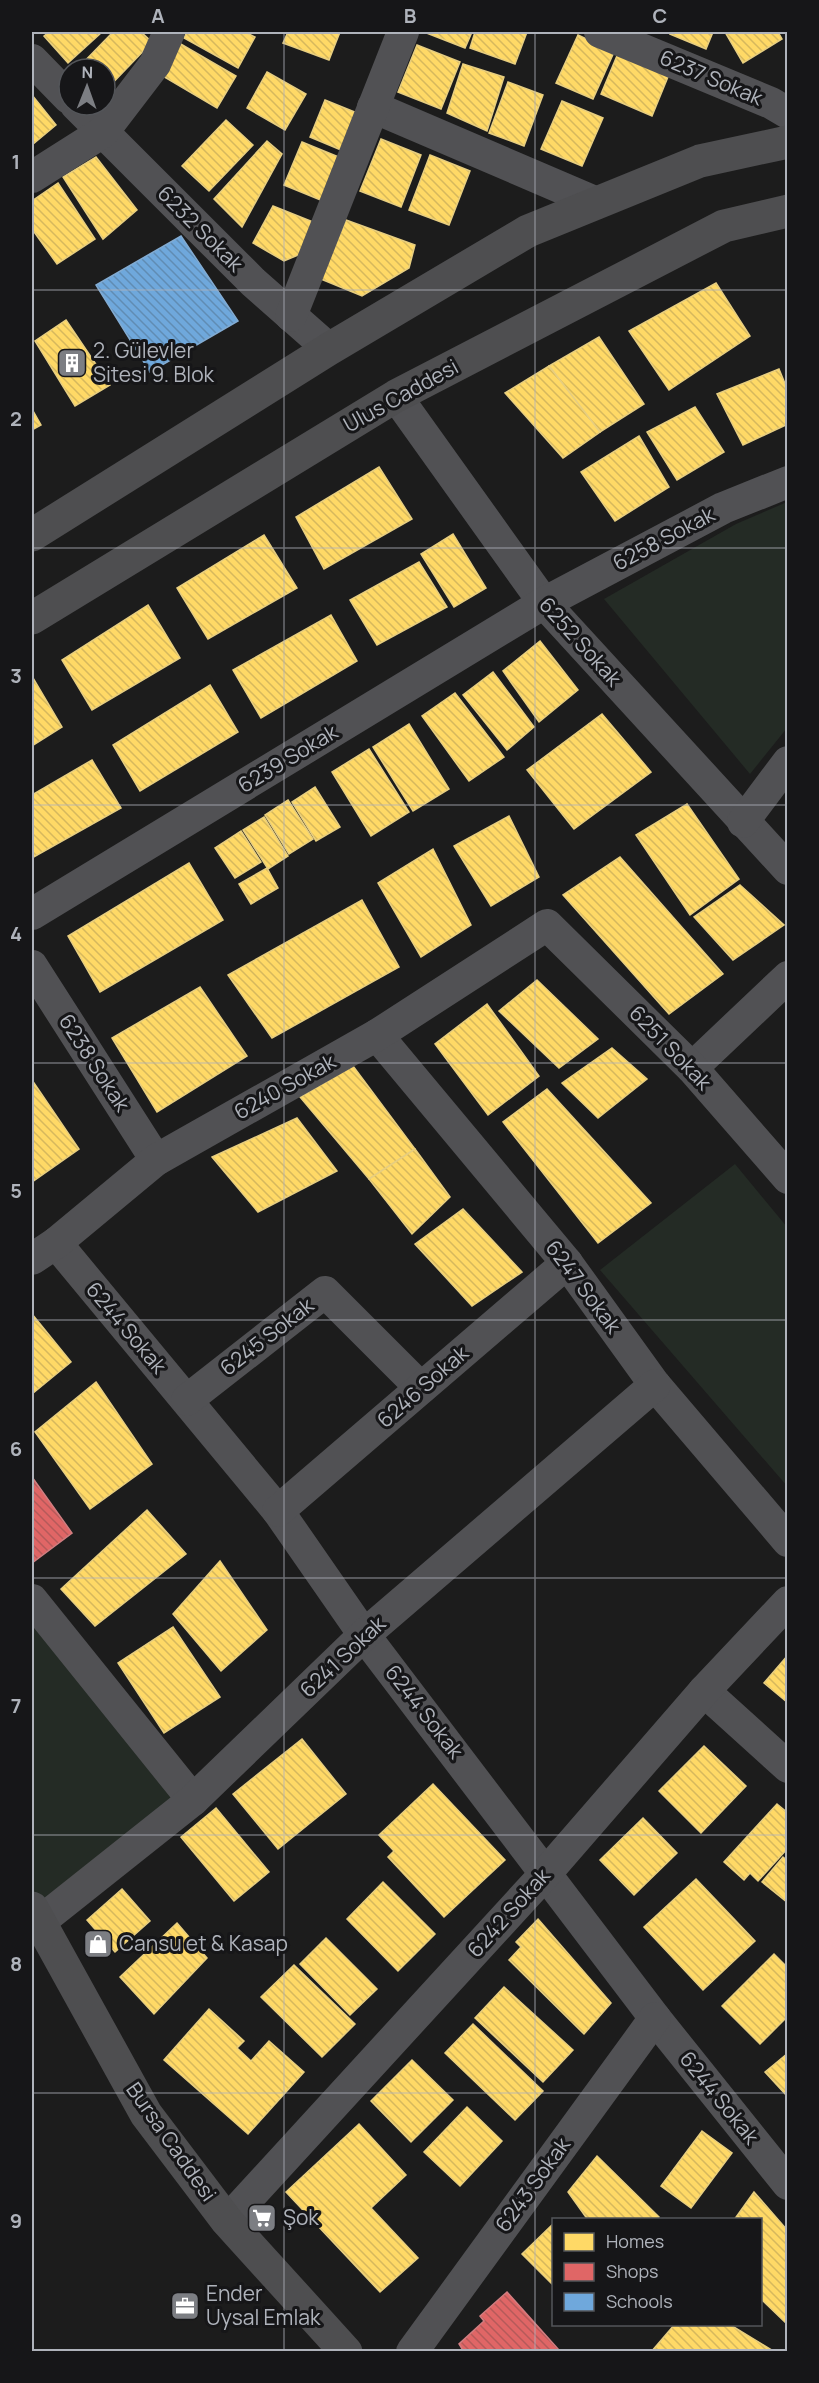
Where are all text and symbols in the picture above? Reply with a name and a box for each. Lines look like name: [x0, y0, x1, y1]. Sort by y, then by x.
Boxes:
text: A: [151, 2, 165, 29]
text: B: [404, 2, 417, 29]
text: C: [653, 2, 667, 29]
street label: 6237 Sokak: [656, 43, 768, 112]
north arrow: [57, 57, 117, 117]
text: N: [81, 61, 93, 83]
text: 1: [12, 148, 20, 175]
street label: 6232 Sokak: [152, 179, 250, 278]
place label: 2. Gülevler Sitesi 9. Blok: [93, 336, 215, 388]
building icon: 2. Gülevler Sitesi 9. Blok: [56, 347, 88, 379]
street label: Ulus Caddesi: [338, 352, 463, 438]
text: 2: [10, 405, 22, 432]
street label: 6258 Sokak: [608, 499, 720, 577]
street label: 6252 Sokak: [533, 591, 629, 692]
text: 3: [10, 662, 22, 689]
street label: 6239 Sokak: [232, 717, 343, 799]
text: 4: [10, 920, 22, 947]
street label: 6251 Sokak: [623, 999, 718, 1096]
street label: 6238 Sokak: [53, 1008, 137, 1117]
street label: 6240 Sokak: [229, 1046, 341, 1125]
text: 5: [10, 1177, 22, 1204]
street label: 6247 Sokak: [540, 1234, 628, 1339]
street label: 6244 Sokak: [80, 1276, 174, 1380]
street label: 6245 Sokak: [214, 1291, 319, 1381]
street label: 6246 Sokak: [371, 1339, 474, 1434]
text: 6: [10, 1435, 22, 1462]
street label: 6241 Sokak: [294, 1609, 391, 1703]
street label: 6244 Sokak: [379, 1659, 471, 1764]
text: 7: [11, 1692, 21, 1719]
street label: 6242 Sokak: [461, 1861, 556, 1963]
shop icon: Cansu et & Kasap: [82, 1928, 114, 1960]
place label: Cansu et & Kasap: [119, 1929, 288, 1957]
text: 8: [10, 1950, 22, 1977]
street label: 6244 Sokak: [674, 2045, 766, 2150]
street label: Bursa Caddesi: [120, 2076, 223, 2206]
street label: 6243 Sokak: [488, 2131, 576, 2237]
supermarket icon: Şok: [246, 2202, 278, 2234]
place label: Şok: [283, 2203, 319, 2231]
text: 9: [10, 2207, 22, 2234]
legend: [552, 2218, 762, 2326]
text: Homes: [606, 2229, 664, 2253]
text: Shops: [606, 2259, 658, 2283]
place label: Ender Uysal Emlak: [206, 2279, 321, 2331]
text: Schools: [606, 2289, 673, 2313]
office icon: Ender Uysal Emlak: [169, 2290, 201, 2322]

